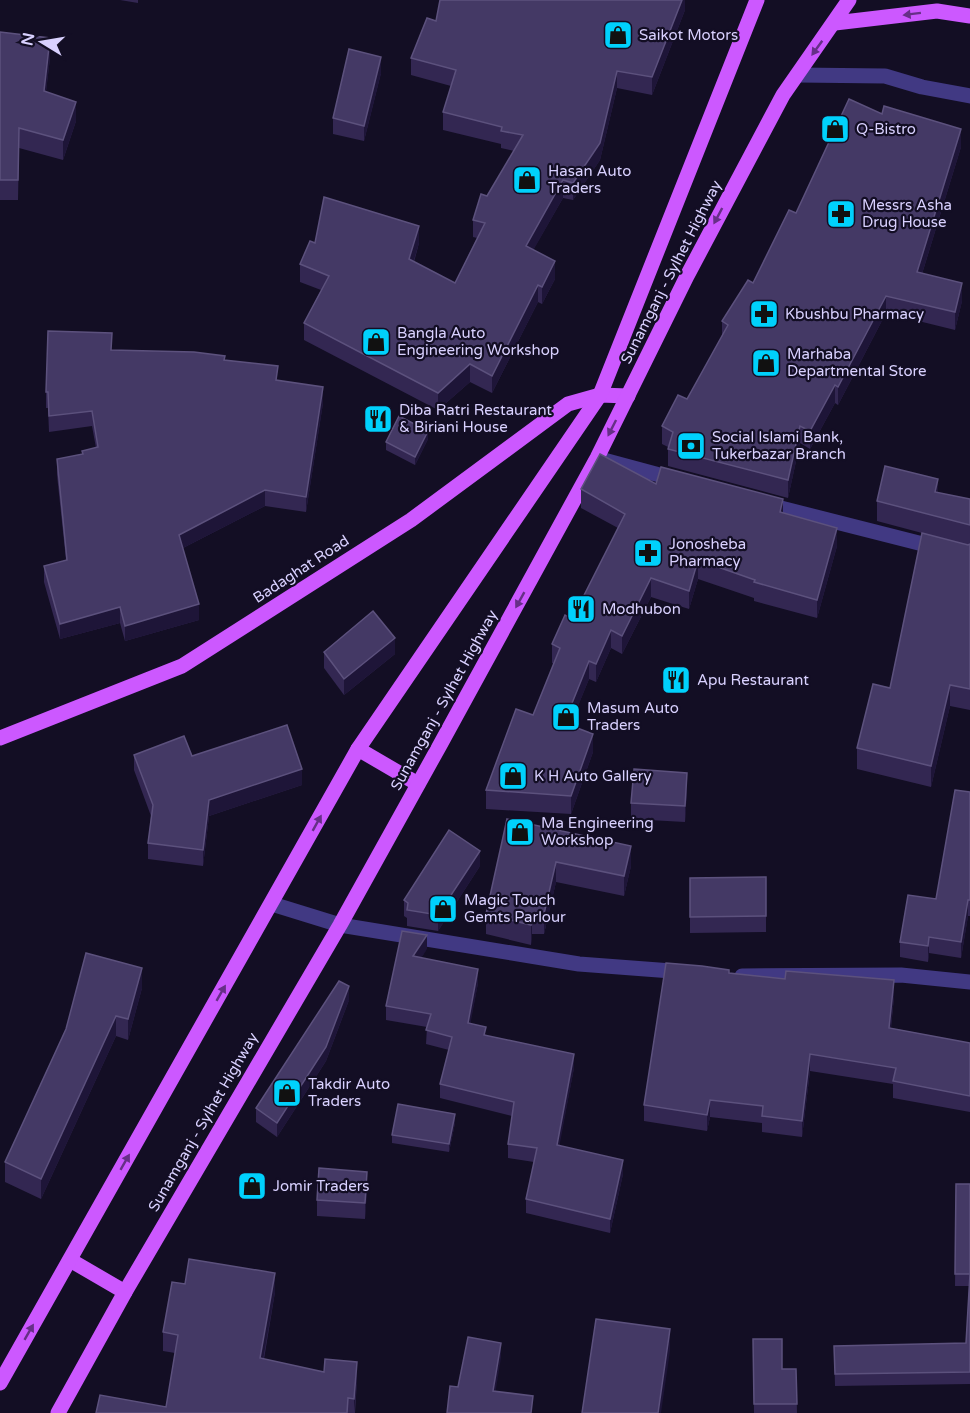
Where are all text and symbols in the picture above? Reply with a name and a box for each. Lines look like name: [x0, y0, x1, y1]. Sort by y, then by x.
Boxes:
one-way arrow: [903, 9, 922, 18]
north arrow: [12, 12, 72, 72]
shop icon: Saikot Motors: [602, 19, 634, 51]
place label: Saikot Motors: [639, 26, 738, 44]
text: N: [17, 31, 39, 48]
one-way arrow: [811, 40, 823, 56]
shop icon: Q-Bistro: [819, 113, 851, 145]
place label: Q-Bistro: [856, 120, 916, 138]
place label: Hasan Auto Traders: [548, 162, 631, 197]
shop icon: Hasan Auto Traders: [511, 164, 543, 196]
street label: Sunamganj - Sylhet Highway: [617, 177, 725, 367]
place label: Messrs Asha Drug House: [862, 196, 952, 231]
pharmacy icon: Messrs Asha Drug House: [825, 198, 857, 230]
one-way arrow: [713, 208, 723, 225]
pharmacy icon: Kbushbu Pharmacy: [748, 298, 780, 330]
place label: Kbushbu Pharmacy: [785, 305, 924, 323]
place label: Bangla Auto Engineering Workshop: [397, 324, 559, 359]
shop icon: Bangla Auto Engineering Workshop: [360, 326, 392, 358]
place label: Marhaba Departmental Store: [787, 345, 927, 380]
shop icon: Marhaba Departmental Store: [750, 347, 782, 379]
place label: Diba Ratri Restaurant & Biriani House: [399, 401, 552, 436]
restaurant icon: Diba Ratri Restaurant & Biriani House: [362, 403, 394, 435]
one-way arrow: [607, 420, 617, 437]
place label: Social Islami Bank, Tukerbazar Branch: [712, 428, 846, 463]
bank icon: Social Islami Bank, Tukerbazar Branch: [675, 430, 707, 462]
street label: Badaghat Road: [250, 531, 352, 607]
place label: Jonosheba Pharmacy: [669, 535, 746, 570]
pharmacy icon: Jonosheba Pharmacy: [632, 537, 664, 569]
one-way arrow: [514, 592, 525, 608]
restaurant icon: Modhubon: [565, 593, 597, 625]
place label: Modhubon: [602, 600, 681, 618]
street label: Sunamganj - Sylhet Highway: [387, 607, 501, 793]
restaurant icon: Apu Restaurant: [660, 664, 692, 696]
place label: Apu Restaurant: [697, 671, 809, 689]
place label: Masum Auto Traders: [587, 699, 679, 734]
shop icon: Masum Auto Traders: [550, 701, 582, 733]
shop icon: K H Auto Gallery: [497, 760, 529, 792]
place label: K H Auto Gallery: [534, 767, 651, 785]
one-way arrow: [312, 814, 322, 831]
place label: Ma Engineering Workshop: [541, 814, 654, 849]
shop icon: Ma Engineering Workshop: [504, 816, 536, 848]
place label: Magic Touch Gemts Parlour: [464, 891, 566, 926]
shop icon: Magic Touch Gemts Parlour: [427, 893, 459, 925]
one-way arrow: [216, 984, 226, 1001]
street label: Sunamganj - Sylhet Highway: [144, 1029, 262, 1215]
place label: Takdir Auto Traders: [308, 1075, 390, 1110]
shop icon: Takdir Auto Traders: [271, 1077, 303, 1109]
one-way arrow: [120, 1154, 130, 1171]
shop icon: Jomir Traders: [236, 1170, 268, 1202]
place label: Jomir Traders: [273, 1177, 370, 1195]
one-way arrow: [24, 1323, 34, 1340]

